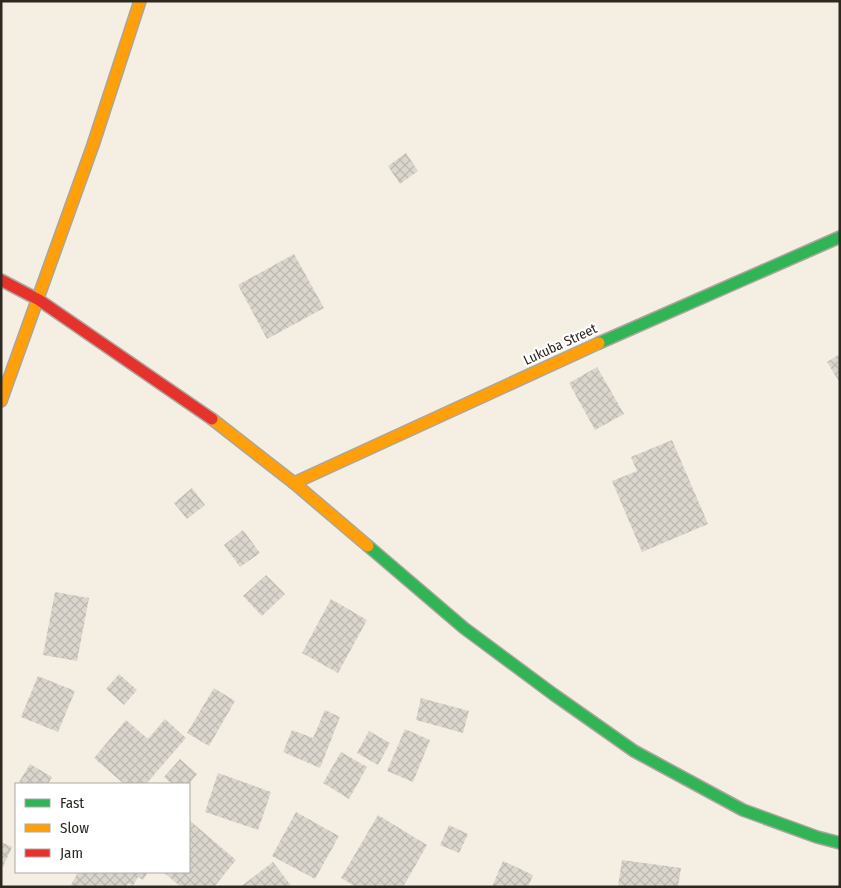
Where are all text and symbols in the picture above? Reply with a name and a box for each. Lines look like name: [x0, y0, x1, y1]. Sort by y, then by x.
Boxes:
street label: Lukuba Street: [521, 320, 600, 369]
legend: [15, 783, 190, 873]
text: Fast: [60, 794, 84, 812]
text: Slow: [60, 819, 89, 837]
text: Jam: [60, 844, 83, 862]

